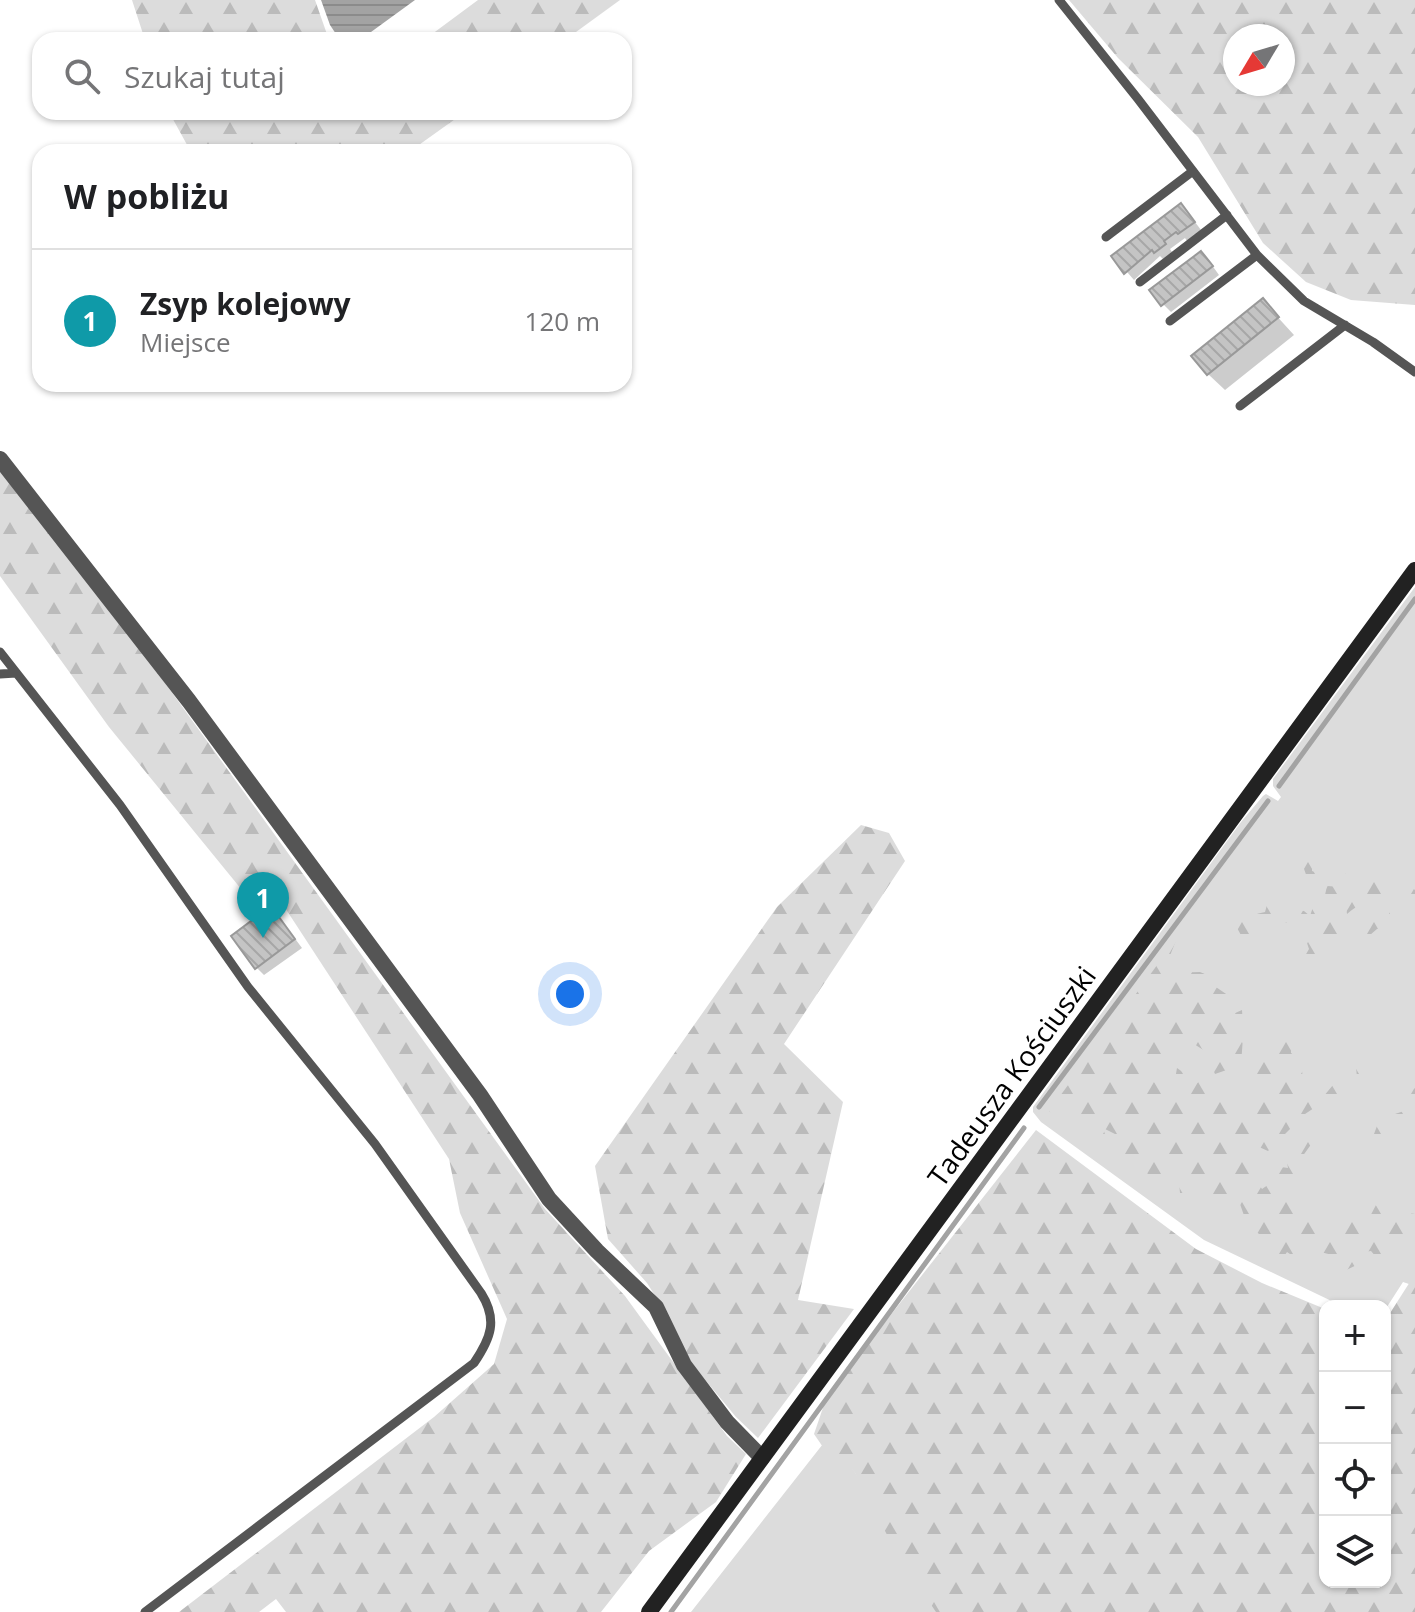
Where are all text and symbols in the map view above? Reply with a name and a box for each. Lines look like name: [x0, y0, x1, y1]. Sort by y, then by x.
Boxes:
north arrow: [1223, 24, 1295, 96]
search box: [32, 32, 632, 120]
icon: search: [60, 54, 104, 98]
text: Szukaj tutaj: [124, 56, 285, 97]
text: W pobliżu: [64, 173, 229, 219]
text: Zsyp kolejowy: [140, 283, 351, 324]
text: 1: [83, 303, 97, 339]
text: 120 m: [525, 303, 600, 339]
text: Miejsce: [140, 324, 231, 360]
pin: 1: [237, 872, 289, 938]
street label: Tadeusza Kościuszki: [918, 958, 1104, 1194]
your location: [550, 974, 590, 1014]
map controls: [1319, 1300, 1391, 1588]
button: +: [1319, 1300, 1391, 1372]
button: −: [1319, 1372, 1391, 1444]
button: locate: [1319, 1444, 1391, 1516]
button: layers: [1319, 1516, 1391, 1588]

